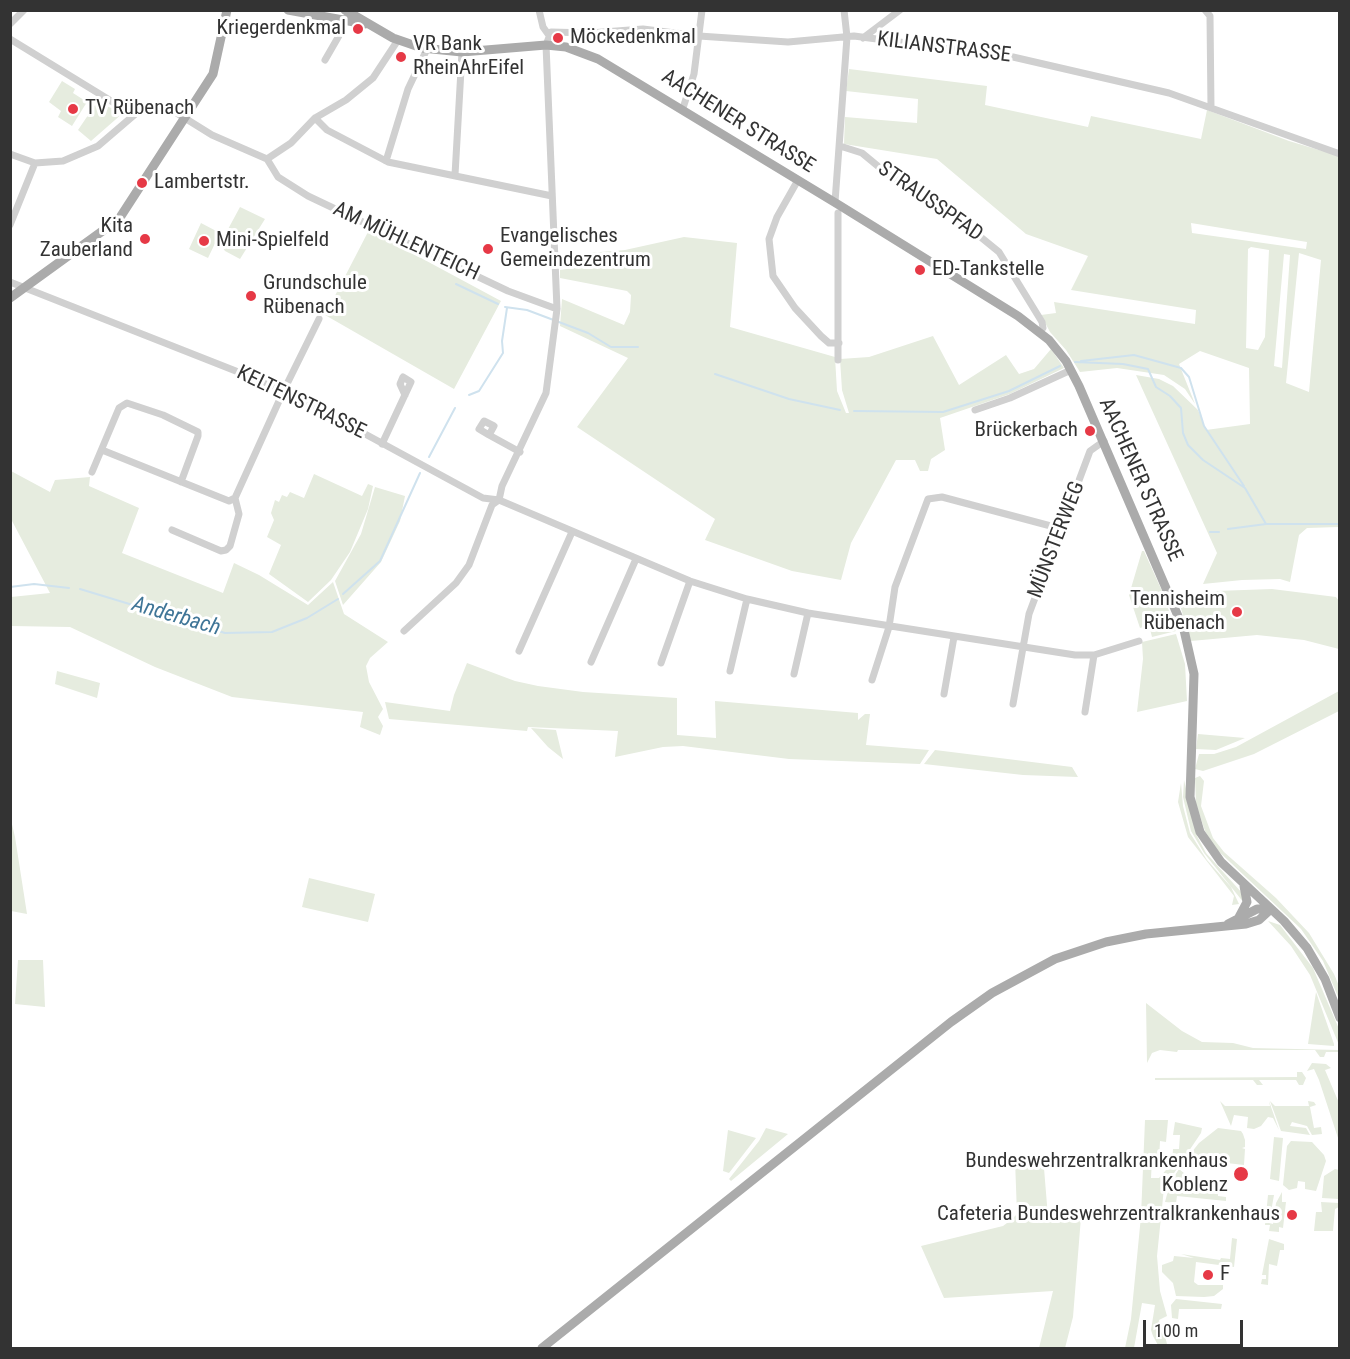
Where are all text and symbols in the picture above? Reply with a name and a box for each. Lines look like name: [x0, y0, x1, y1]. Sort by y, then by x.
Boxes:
place label: Kriegerdenkmal: [216, 16, 346, 42]
marker: Kriegerdenkmal: [351, 22, 365, 36]
place label: Möckedenkmal: [570, 25, 696, 51]
street label: KILIANSTRASSE: [876, 27, 1012, 69]
marker: Möckedenkmal: [551, 31, 565, 45]
place label: VR Bank RheinAhrEifel: [413, 32, 524, 82]
marker: VR Bank RheinAhrEifel: [394, 50, 408, 64]
street label: AACHENER STRASSE: [657, 65, 819, 179]
place label: TV Rübenach: [85, 96, 194, 122]
marker: TV Rübenach: [66, 102, 80, 116]
street label: STRAUSSPFAD: [873, 157, 987, 247]
place label: Lambertstr.: [154, 170, 250, 196]
marker: Lambertstr.: [135, 176, 149, 190]
street label: AM MÜHLENTEICH: [329, 197, 483, 287]
place label: Kita Zauberland: [40, 214, 133, 264]
place label: Evangelisches Gemeindezentrum: [500, 224, 651, 274]
place label: Mini-Spielfeld: [216, 228, 329, 254]
marker: Kita Zauberland: [138, 232, 152, 246]
marker: Mini-Spielfeld: [197, 234, 211, 248]
marker: Evangelisches Gemeindezentrum: [481, 242, 495, 256]
place label: ED-Tankstelle: [932, 257, 1044, 283]
marker: ED-Tankstelle: [913, 263, 927, 277]
place label: Grundschule Rübenach: [263, 271, 367, 321]
marker: Grundschule Rübenach: [244, 289, 258, 303]
street label: KELTENSTRASSE: [232, 361, 370, 445]
street label: AACHENER STRASSE: [1093, 394, 1187, 566]
place label: Brückerbach: [975, 418, 1078, 444]
marker: Brückerbach: [1083, 424, 1097, 438]
street label: MÜNSTERWEG: [1023, 478, 1091, 602]
place label: Tennisheim Rübenach: [1130, 587, 1225, 637]
water label: Anderbach: [129, 592, 223, 642]
marker: Tennisheim Rübenach: [1230, 605, 1244, 619]
place label: Bundeswehrzentralkrankenhaus Koblenz: [965, 1149, 1228, 1199]
marker: Bundeswehrzentralkrankenhaus Koblenz: [1232, 1165, 1250, 1183]
place label: Cafeteria Bundeswehrzentralkrankenhaus: [937, 1202, 1280, 1228]
marker: Cafeteria Bundeswehrzentralkrankenhaus: [1285, 1208, 1299, 1222]
place label: F: [1220, 1262, 1230, 1288]
marker: F: [1201, 1268, 1215, 1282]
scale bar: [1146, 1308, 1246, 1346]
text: 100 m: [1154, 1320, 1198, 1341]

